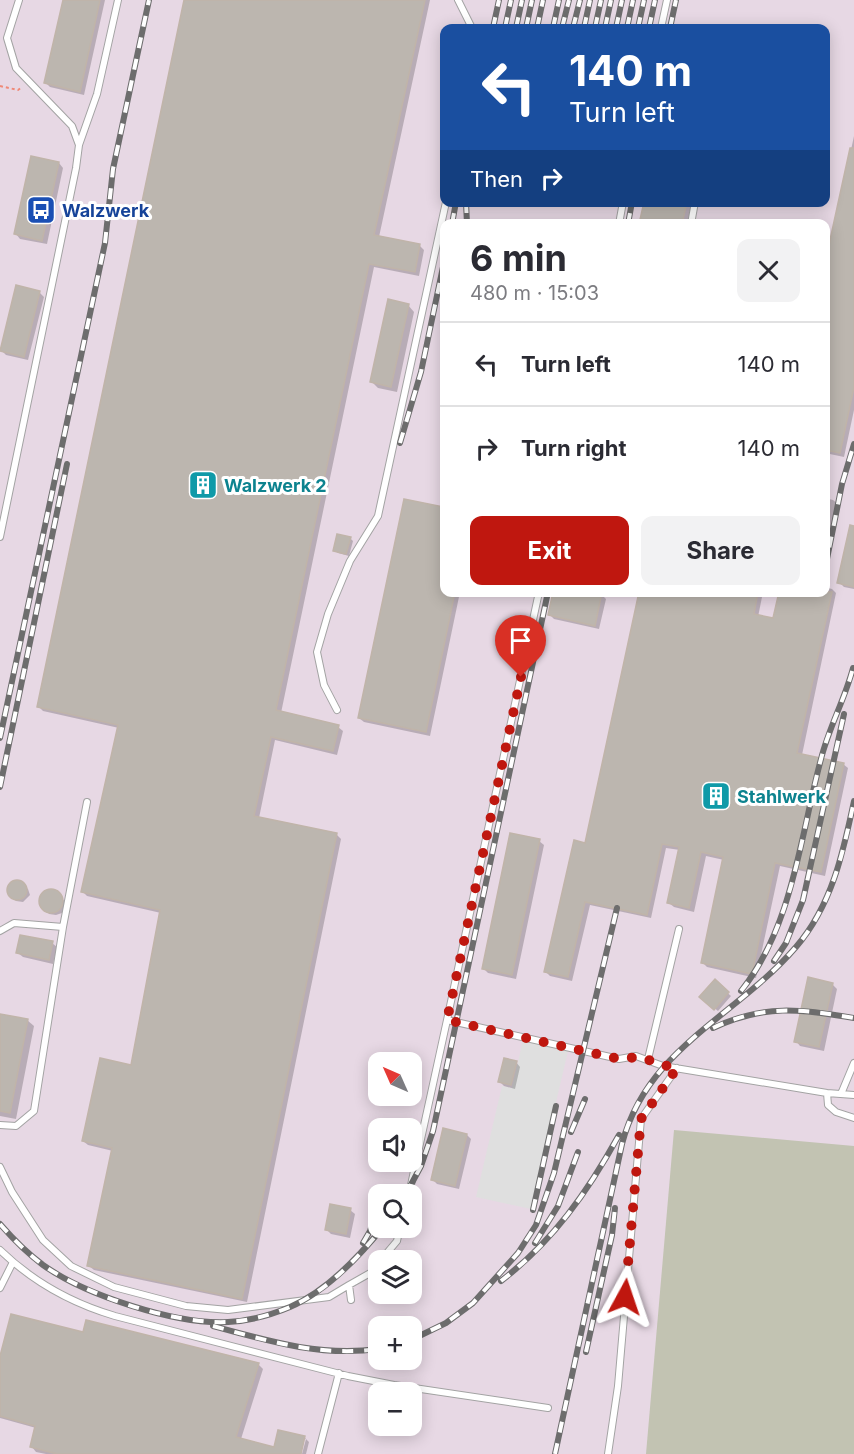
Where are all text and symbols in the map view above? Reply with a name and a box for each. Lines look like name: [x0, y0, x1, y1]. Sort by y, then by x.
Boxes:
text: 140 m: [569, 45, 692, 96]
icon: left: [470, 48, 548, 126]
text: Turn left: [569, 96, 675, 129]
icon: right: [535, 162, 568, 195]
text: Then: [470, 166, 523, 192]
bus stop icon: Walzwerk: [25, 194, 57, 226]
place label: Walzwerk: [62, 200, 150, 221]
text: 6 min: [470, 236, 567, 280]
button: close: [737, 239, 800, 302]
text: 480 m · 15:03: [470, 281, 599, 305]
icon: left: [470, 348, 503, 381]
text: Turn left: [521, 351, 611, 377]
text: 140 m: [738, 351, 800, 377]
icon: right: [470, 432, 503, 465]
text: Turn right: [521, 435, 627, 461]
text: 140 m: [738, 435, 800, 461]
building icon: Walzwerk 2: [187, 469, 219, 501]
place label: Walzwerk 2: [224, 475, 327, 496]
button: Exit: [470, 516, 629, 585]
button: Share: [641, 516, 800, 585]
pin: [495, 615, 546, 677]
icon: arrive: [504, 624, 537, 657]
building icon: Stahlwerk: [700, 780, 732, 812]
place label: Stahlwerk: [737, 786, 826, 807]
north arrow: [368, 1052, 422, 1106]
map controls: [368, 1052, 422, 1436]
button: sound: [368, 1118, 422, 1172]
button: search: [368, 1184, 422, 1238]
button: layers: [368, 1250, 422, 1304]
position arrow: [593, 1265, 657, 1329]
button: +: [368, 1316, 422, 1370]
button: −: [368, 1382, 422, 1436]

